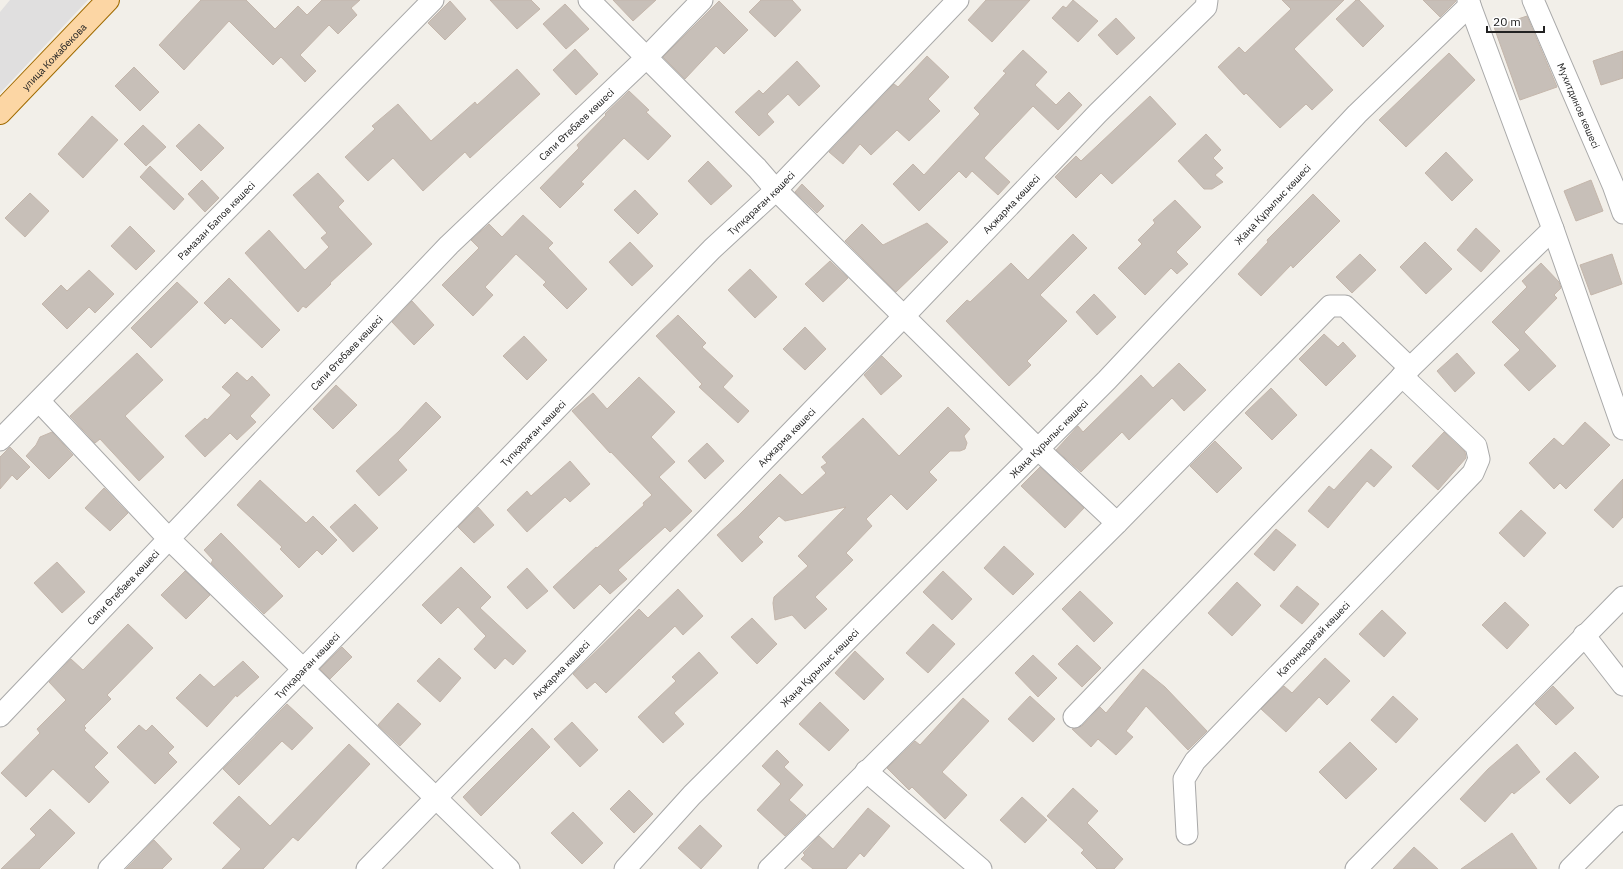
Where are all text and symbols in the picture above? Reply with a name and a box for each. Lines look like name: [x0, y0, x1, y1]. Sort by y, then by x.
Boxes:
scale bar: [1487, 8, 1544, 34]
text: 20 m: [1493, 14, 1521, 29]
street label: улица Кожабекова: [19, 20, 90, 93]
street label: Мухитдинов көшесі: [1554, 61, 1602, 150]
street label: Сапи Өтебаев көшесі: [536, 86, 617, 164]
street label: Жаңа Құрылыс көшесі: [1232, 162, 1314, 248]
street label: Түпқараған көшесі: [725, 168, 798, 238]
street label: Ақжарма көшесі: [980, 172, 1043, 237]
street label: Рамазан Бапов көшесі: [175, 179, 258, 263]
street label: Сапи Өтебаев көшесі: [308, 313, 386, 393]
street label: Түпқараған көшесі: [498, 397, 569, 470]
street label: Жаңа Құрылыс көшесі: [1007, 397, 1091, 481]
street label: Ақжарма көшесі: [755, 405, 818, 470]
street label: Сапи Өтебаев көшесі: [84, 547, 162, 628]
street label: Қатонқарағай көшесі: [1274, 599, 1353, 680]
street label: Жаңа Құрылыс көшесі: [778, 626, 862, 710]
street label: Түпқараған көшесі: [272, 630, 343, 702]
street label: Ақжарма көшесі: [529, 638, 593, 702]

